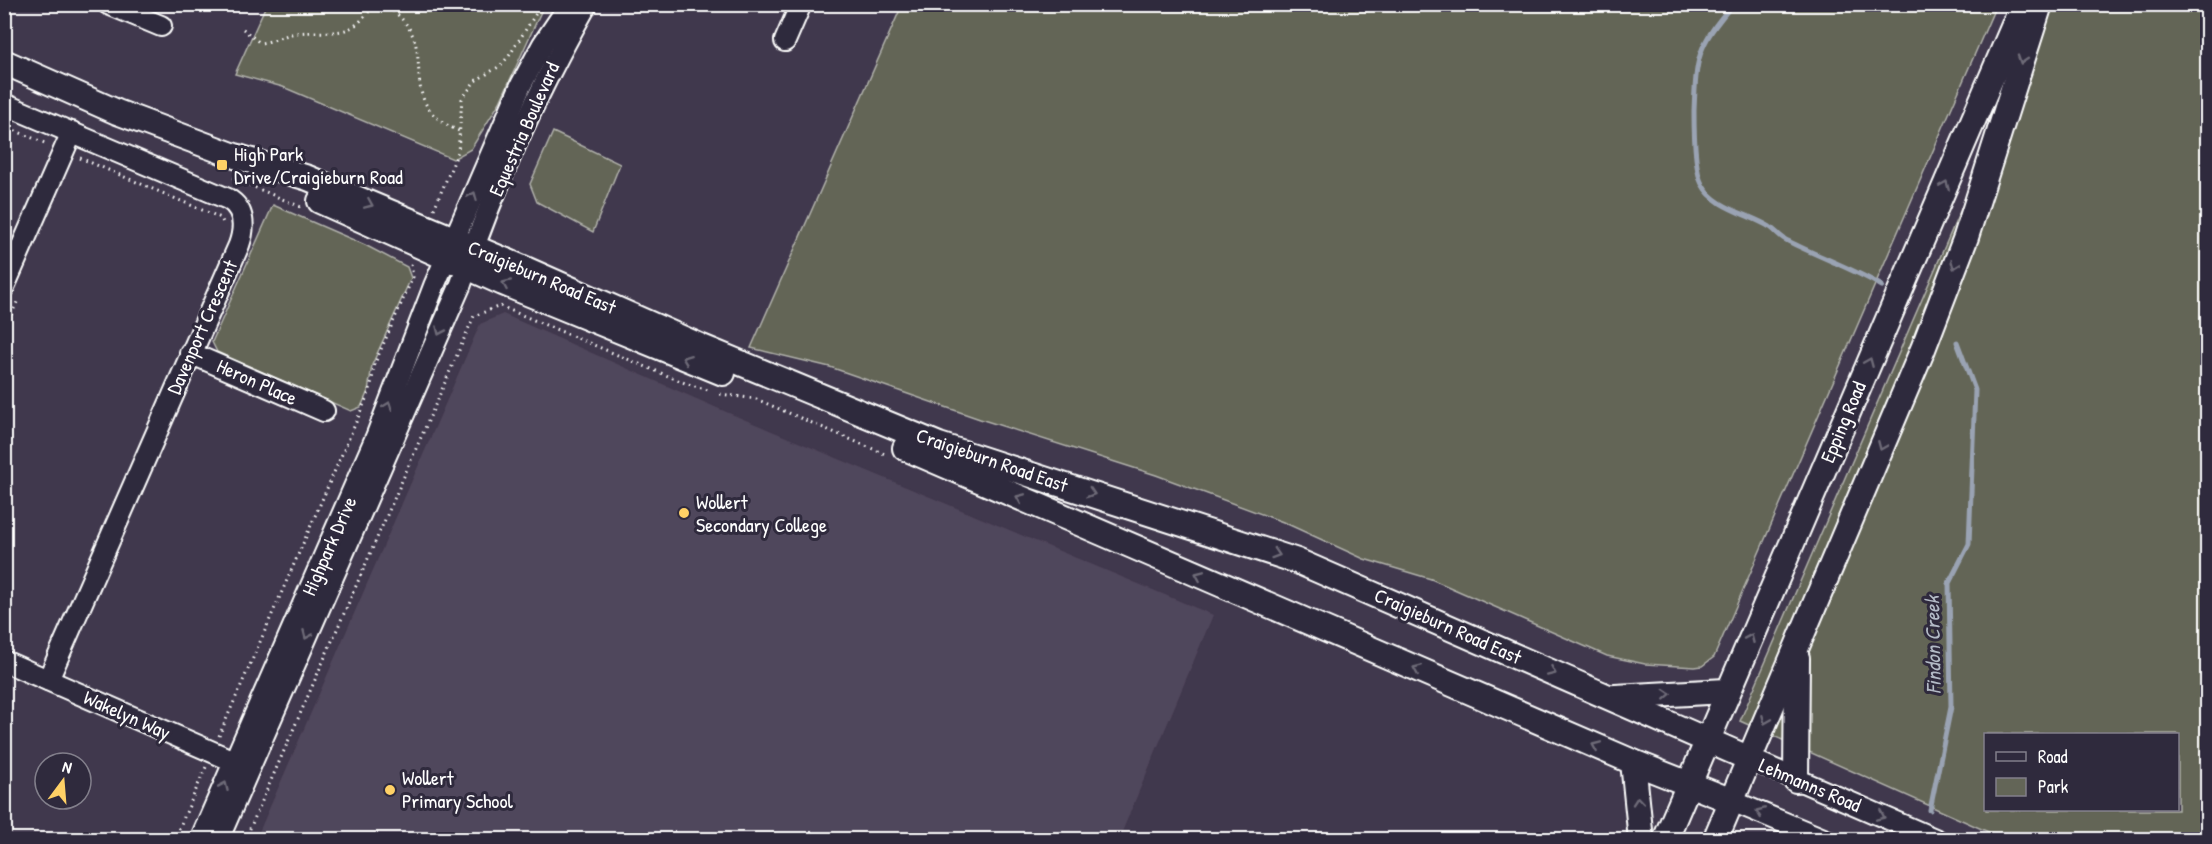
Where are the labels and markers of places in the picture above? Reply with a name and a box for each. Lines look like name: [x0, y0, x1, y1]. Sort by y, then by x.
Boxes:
place label: High Park Drive/Craigieburn Road: [234, 140, 403, 190]
marker: High Park Drive/Craigieburn Road: [215, 158, 229, 172]
place label: Wollert Secondary College: [696, 488, 827, 538]
marker: Wollert Secondary College: [677, 506, 691, 520]
place label: Wollert Primary School: [402, 764, 513, 814]
marker: Wollert Primary School: [383, 783, 397, 797]

